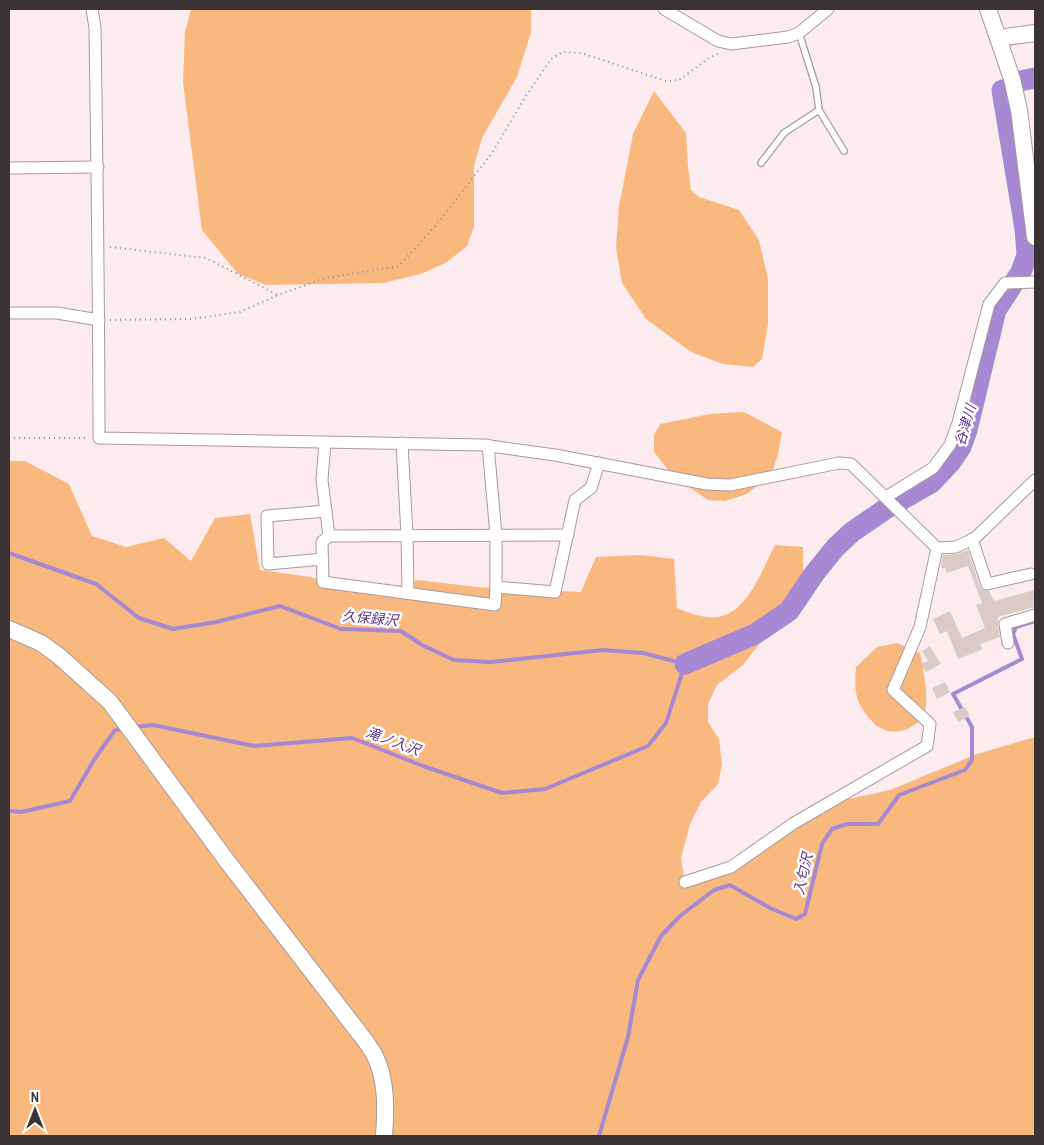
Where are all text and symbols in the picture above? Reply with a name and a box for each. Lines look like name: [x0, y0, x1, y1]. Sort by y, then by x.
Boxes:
water label: 谷津川: [950, 400, 980, 448]
water label: 久保録沢: [341, 607, 401, 630]
water label: 滝ノ入沢: [364, 723, 424, 760]
water label: 入匂沢: [790, 850, 817, 896]
north arrow: [10, 1085, 60, 1135]
text: N: [31, 1088, 39, 1106]

